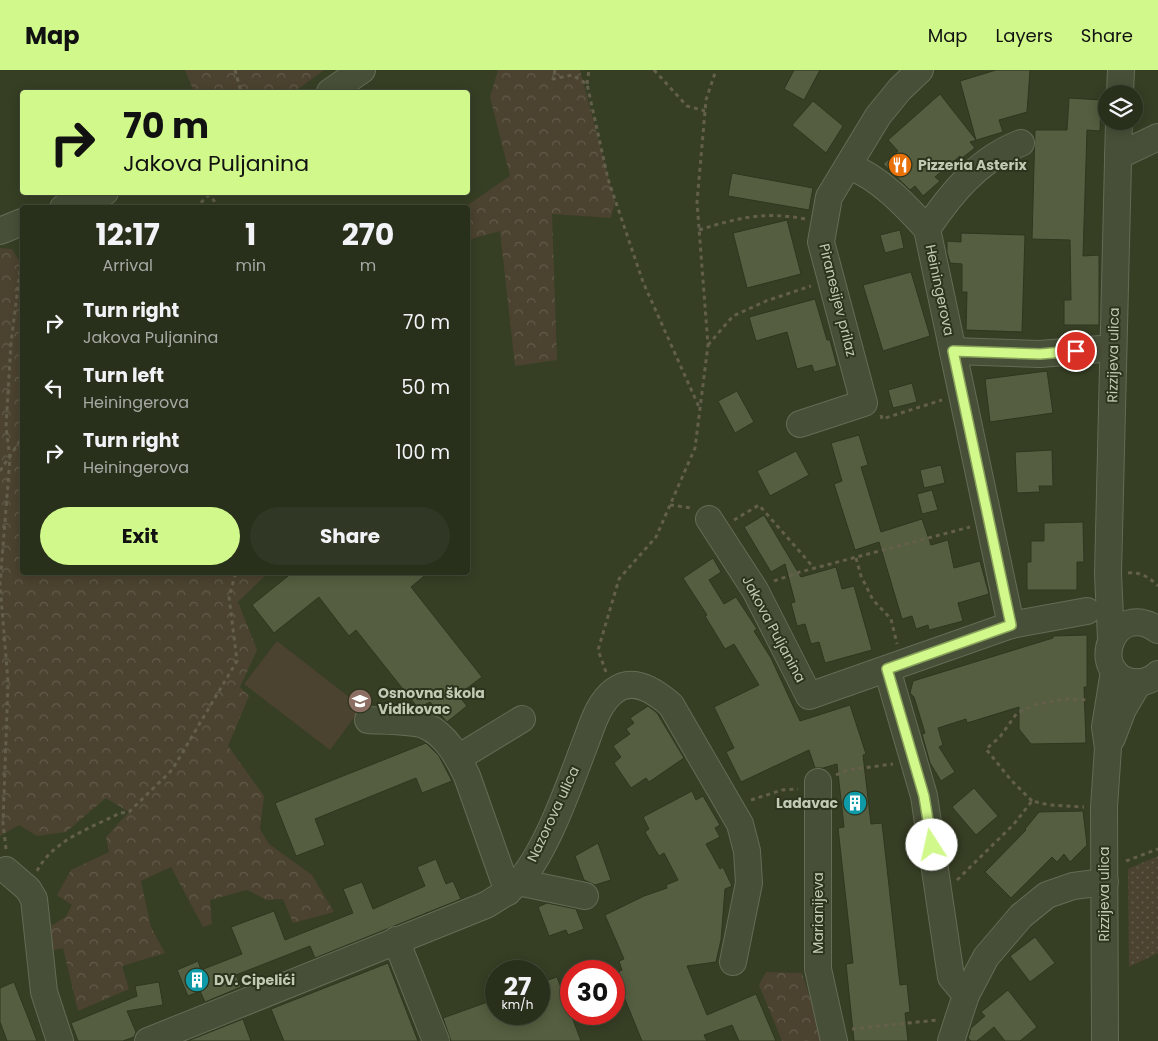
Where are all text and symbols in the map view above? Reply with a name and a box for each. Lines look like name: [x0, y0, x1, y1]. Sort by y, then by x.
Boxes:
text: Map: [25, 19, 80, 52]
text: Map: [928, 23, 968, 48]
text: Layers: [996, 23, 1053, 48]
text: Share: [1081, 23, 1133, 48]
map controls: [1098, 85, 1143, 130]
button: layers: [1098, 85, 1143, 130]
text: 70 m: [123, 101, 209, 150]
icon: right: [40, 110, 105, 175]
text: Jakova Puljanina: [123, 148, 309, 179]
restaurant icon: Pizzeria Asterix: [887, 152, 913, 178]
place label: Pizzeria Asterix: [918, 155, 1028, 175]
text: 12:17: [96, 213, 160, 256]
text: 1: [245, 213, 256, 256]
text: 270: [342, 213, 394, 256]
street label: Piranesijev prilaz: [814, 241, 862, 359]
street label: Heiningerova: [921, 243, 959, 337]
text: Arrival: [103, 254, 153, 277]
text: min: [235, 254, 266, 277]
text: m: [360, 254, 376, 277]
text: Turn right: [83, 297, 179, 324]
street label: Rizzijeva ulica: [1102, 307, 1124, 403]
icon: right: [40, 309, 68, 337]
text: 70 m: [403, 309, 450, 336]
text: Jakova Puljanina: [83, 326, 218, 349]
pin: [1055, 330, 1097, 372]
icon: arrive: [1062, 337, 1090, 365]
text: Turn left: [83, 362, 164, 389]
icon: left: [40, 374, 68, 402]
text: 50 m: [401, 374, 450, 401]
text: Heiningerova: [83, 391, 189, 414]
text: Turn right: [83, 427, 179, 454]
icon: right: [40, 439, 68, 467]
text: 100 m: [395, 439, 450, 466]
text: Heiningerova: [83, 456, 189, 479]
button: Exit: [40, 507, 240, 565]
button: Share: [250, 507, 450, 565]
street label: Jakova Puljanina: [737, 572, 811, 686]
place label: Osnovna škola Vidikovac: [378, 683, 485, 719]
school or university icon: Osnovna škola Vidikovac: [347, 688, 373, 714]
street label: Nazorova ulica: [522, 763, 584, 865]
building icon: Ladavac: [842, 790, 868, 816]
place label: Ladavac: [776, 793, 839, 813]
position arrow: [905, 818, 957, 870]
street label: Rizzijeva ulica: [1094, 846, 1114, 942]
street label: Marianijeva: [808, 872, 828, 954]
speed limit sign: 30: [560, 960, 625, 1025]
building icon: DV. Cipelići: [184, 967, 210, 993]
text: 27: [504, 969, 531, 1004]
place label: DV. Cipelići: [214, 970, 295, 990]
text: km/h: [502, 996, 533, 1013]

